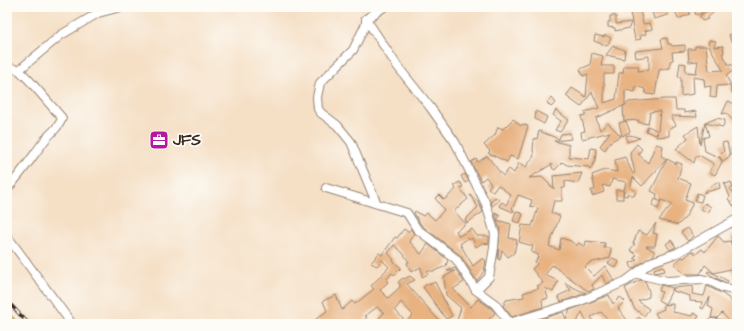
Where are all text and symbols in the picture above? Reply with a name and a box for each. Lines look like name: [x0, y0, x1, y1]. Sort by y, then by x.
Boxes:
office icon: JFS: [148, 129, 170, 151]
place label: JFS: [172, 130, 201, 151]

